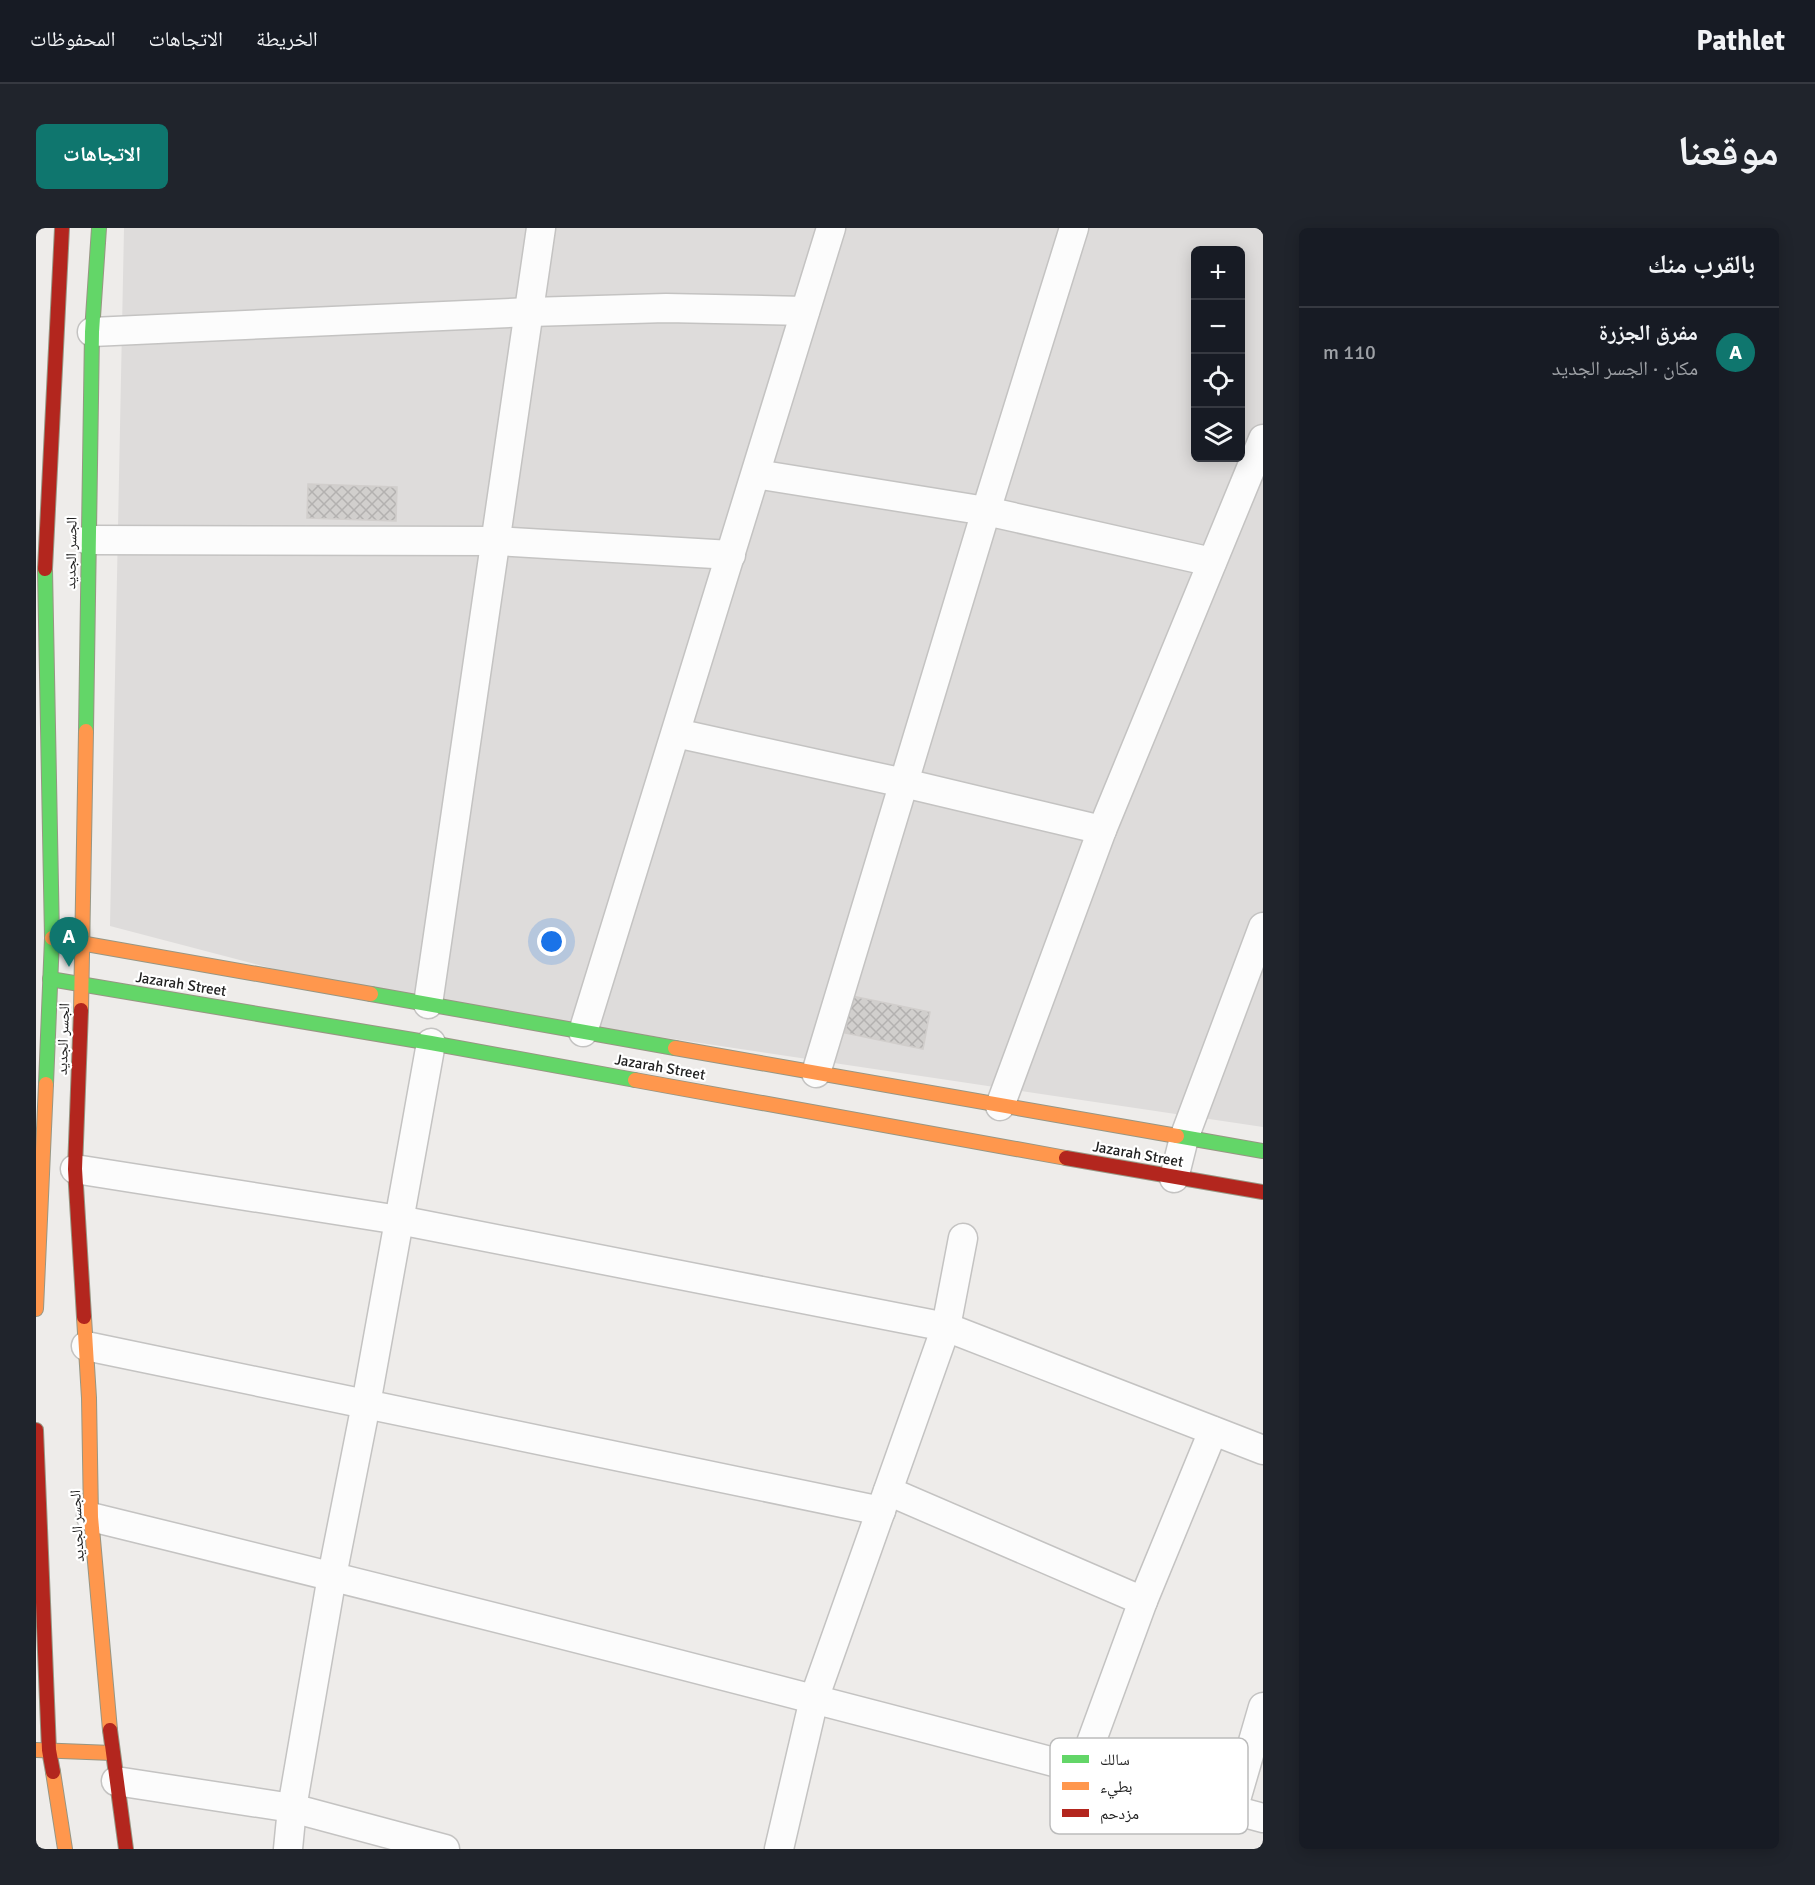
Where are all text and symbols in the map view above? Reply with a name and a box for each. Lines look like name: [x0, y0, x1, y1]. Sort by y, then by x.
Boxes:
text: Pathlet: [1696, 24, 1785, 58]
text: المحفوظات: [30, 26, 115, 52]
text: الاتجاهات: [148, 26, 223, 52]
text: الخريطة: [256, 26, 318, 52]
button: الاتجاهات: [36, 124, 168, 189]
text: موقعنا: [1678, 126, 1779, 177]
map controls: [1191, 246, 1245, 462]
button: +: [1191, 246, 1245, 300]
text: بالقرب منك: [1648, 249, 1755, 281]
button: −: [1191, 300, 1245, 354]
text: مفرق الجزرة: [1599, 319, 1698, 346]
text: 110 m: [1323, 340, 1376, 365]
text: A: [1729, 340, 1742, 365]
button: locate: [1191, 354, 1245, 408]
text: مكان · الجسر الجديد: [1552, 356, 1698, 381]
button: layers: [1191, 408, 1245, 462]
street label: الجسر الجديد: [61, 517, 81, 589]
pin: A: [50, 918, 88, 967]
your location: [537, 927, 566, 956]
street label: Jazarah Street: [134, 968, 228, 1000]
street label: الجسر الجديد: [53, 1003, 73, 1075]
street label: Jazarah Street: [613, 1050, 707, 1084]
street label: Jazarah Street: [1091, 1137, 1185, 1171]
street label: الجسر الجديد: [66, 1490, 88, 1562]
legend: [1050, 1738, 1248, 1834]
text: سالك: [1100, 1750, 1130, 1770]
text: بطيء: [1100, 1777, 1132, 1799]
text: مزدحم: [1100, 1804, 1139, 1824]

